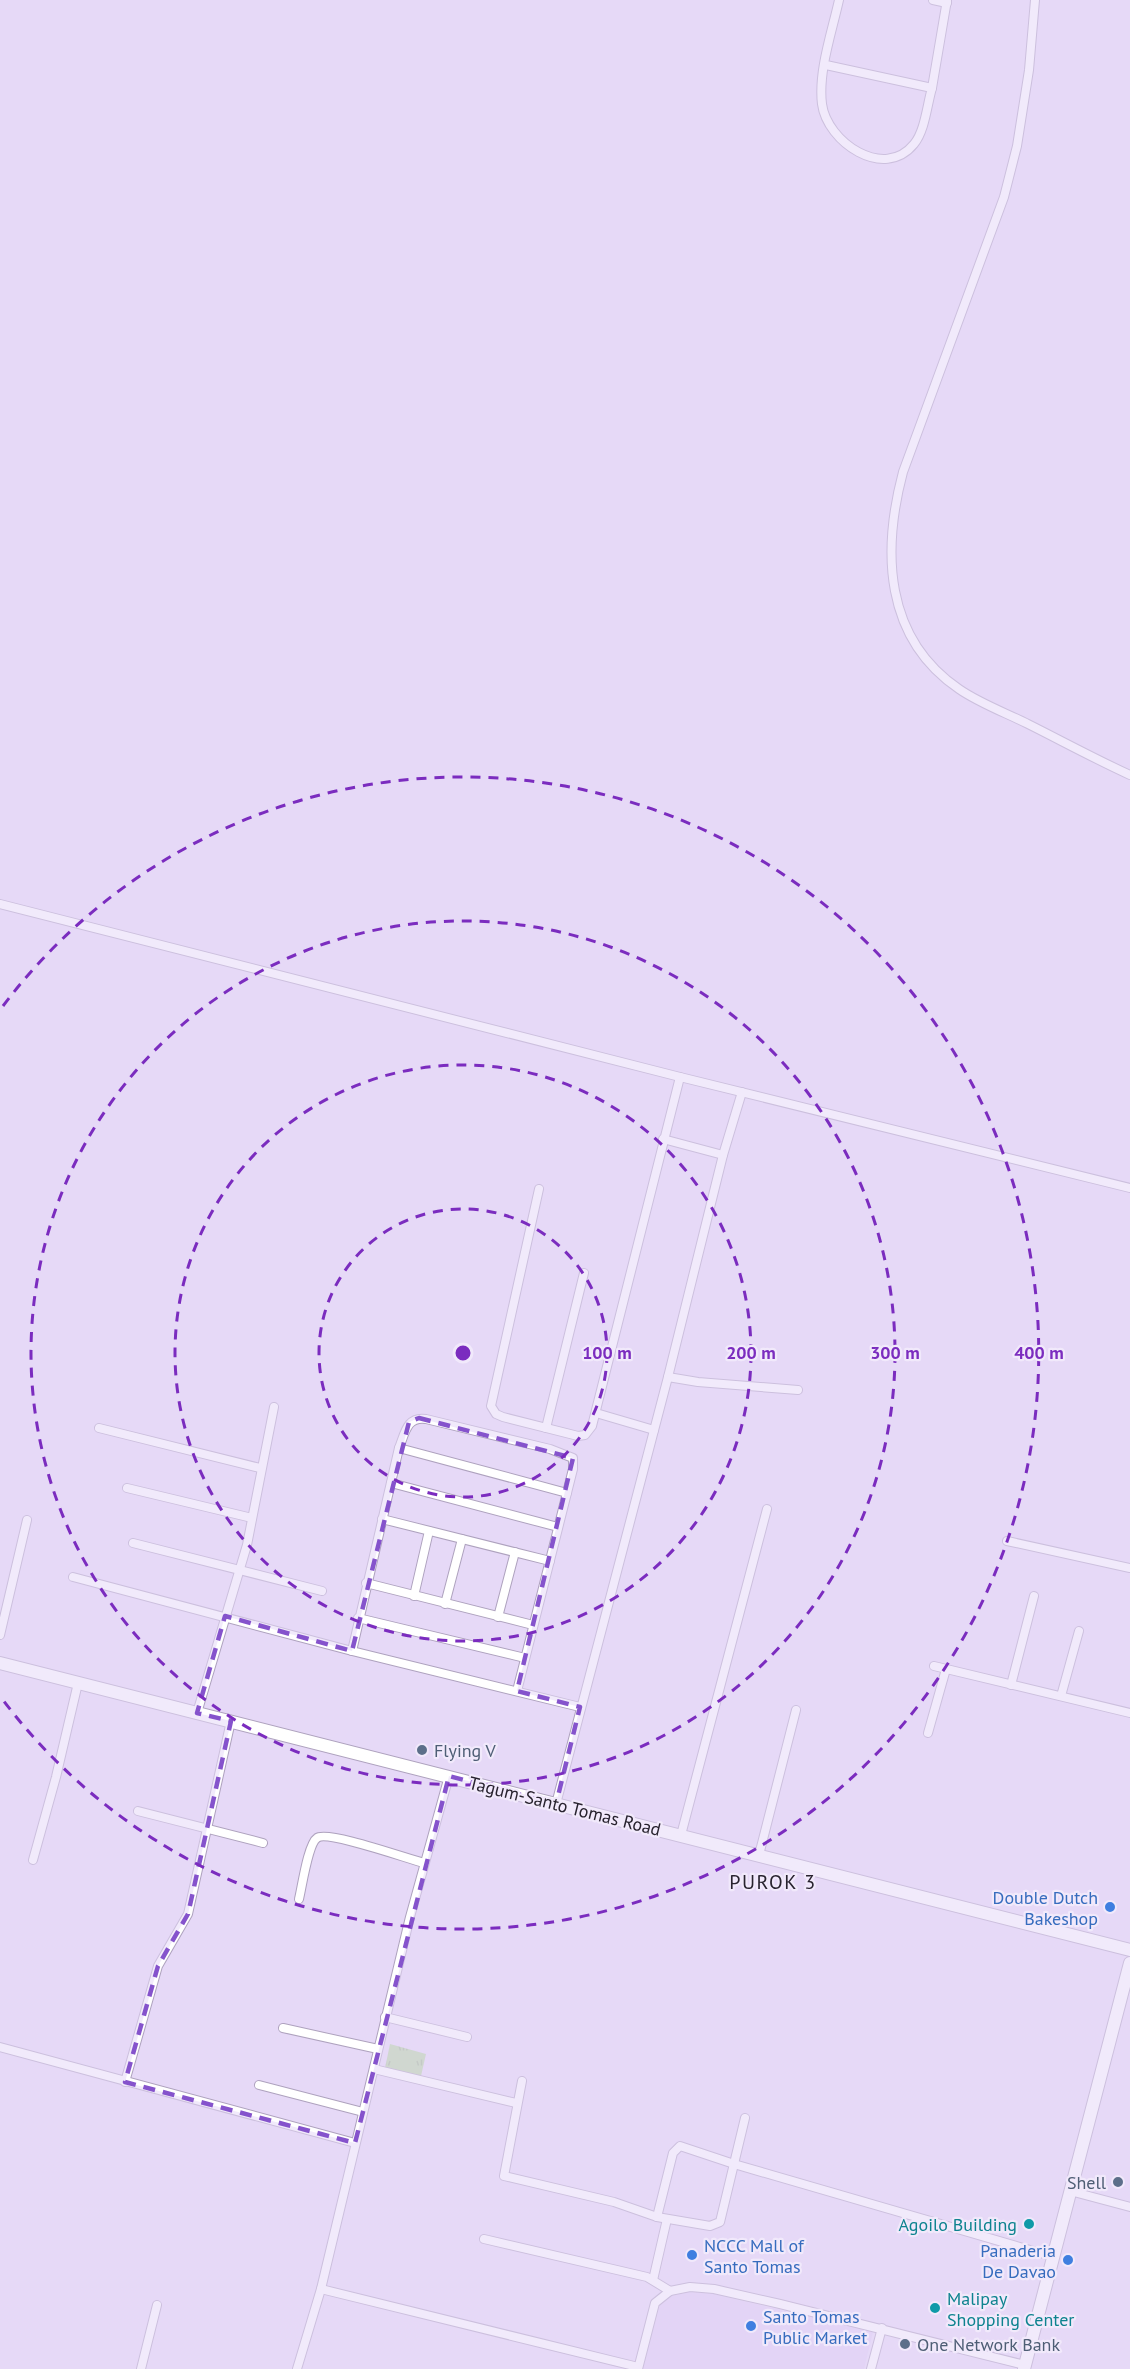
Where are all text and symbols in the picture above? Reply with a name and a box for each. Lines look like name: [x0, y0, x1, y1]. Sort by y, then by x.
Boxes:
text: 100 m: [582, 1341, 632, 1364]
text: 200 m: [726, 1341, 776, 1364]
text: 300 m: [870, 1341, 920, 1364]
text: 400 m: [1014, 1341, 1064, 1364]
centre of rings: [453, 1343, 473, 1363]
place label: Flying V: [434, 1739, 497, 1762]
marker: Flying V: [415, 1743, 429, 1757]
street label: Tagum-Santo Tomas Road: [467, 1771, 663, 1841]
district label: PUROK 3: [729, 1869, 817, 1895]
place label: Double Dutch Bakeshop: [993, 1886, 1098, 1930]
marker: Double Dutch Bakeshop: [1103, 1900, 1117, 1914]
place label: Shell: [1067, 2171, 1107, 2194]
marker: Shell: [1111, 2175, 1125, 2189]
place label: Agoilo Building: [899, 2213, 1017, 2236]
marker: Agoilo Building: [1022, 2217, 1036, 2231]
place label: NCCC Mall of Santo Tomas: [704, 2234, 805, 2278]
place label: Panaderia De Davao: [980, 2239, 1056, 2283]
marker: NCCC Mall of Santo Tomas: [685, 2248, 699, 2262]
marker: Panaderia De Davao: [1061, 2253, 1075, 2267]
place label: Malipay Shopping Center: [947, 2287, 1074, 2331]
marker: Malipay Shopping Center: [928, 2301, 942, 2315]
place label: Santo Tomas Public Market: [763, 2305, 867, 2349]
marker: Santo Tomas Public Market: [744, 2319, 758, 2333]
place label: One Network Bank: [917, 2333, 1060, 2356]
marker: One Network Bank: [898, 2337, 912, 2351]

